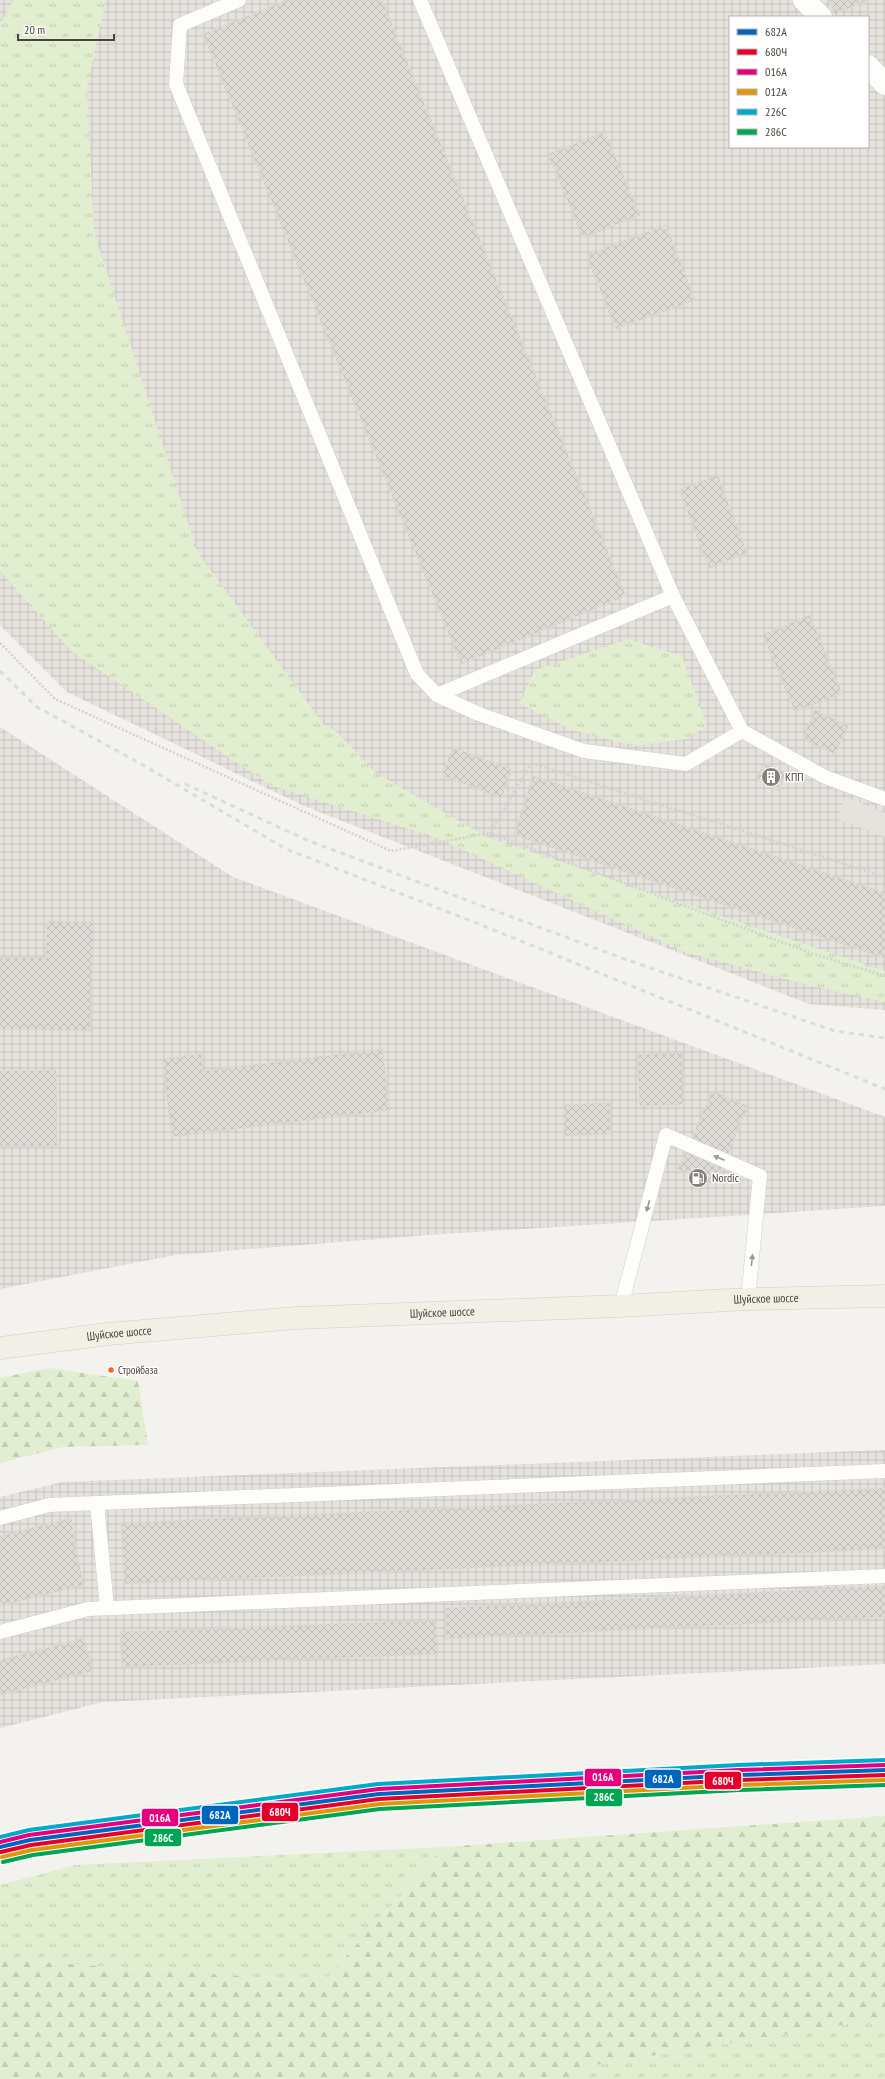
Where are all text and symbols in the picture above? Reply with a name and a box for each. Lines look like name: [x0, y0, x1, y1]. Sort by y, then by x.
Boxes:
scale bar: [18, 16, 114, 42]
legend: [729, 16, 869, 148]
text: 20 m: [24, 22, 45, 37]
text: 682А: [765, 24, 787, 39]
text: 680Ч: [765, 44, 787, 59]
text: 016А: [765, 64, 787, 79]
text: 012А: [765, 84, 787, 99]
text: 226С: [765, 104, 787, 119]
text: 286С: [765, 124, 787, 139]
building icon: КПП: [760, 766, 782, 788]
place label: КПП: [785, 769, 804, 784]
one-way arrow: [713, 1155, 724, 1161]
fuel station icon: Nordic: [687, 1167, 709, 1189]
place label: Nordic: [712, 1170, 740, 1185]
one-way arrow: [644, 1200, 650, 1212]
one-way arrow: [748, 1254, 755, 1266]
street label: Шуйское шоссе: [733, 1290, 799, 1307]
street label: Шуйское шоссе: [409, 1303, 475, 1321]
street label: Шуйское шоссе: [86, 1322, 152, 1344]
place label: Стройбаза: [118, 1363, 158, 1377]
marker: Стройбаза: [106, 1365, 116, 1375]
line badge: 016А: [584, 1768, 622, 1787]
line badge: 682А: [644, 1769, 682, 1789]
text: 016А: [592, 1770, 614, 1784]
line badge: 680Ч: [704, 1771, 742, 1790]
text: 682А: [652, 1772, 674, 1786]
text: 680Ч: [712, 1774, 734, 1788]
line badge: 286С: [585, 1788, 623, 1807]
text: 286С: [594, 1790, 614, 1804]
line badge: 680Ч: [261, 1802, 299, 1822]
line badge: 682А: [201, 1805, 239, 1825]
text: 680Ч: [269, 1805, 291, 1819]
line badge: 016А: [141, 1808, 179, 1827]
text: 682А: [209, 1808, 231, 1822]
text: 016А: [149, 1811, 171, 1825]
line badge: 286С: [144, 1828, 182, 1847]
text: 286С: [153, 1831, 173, 1845]

